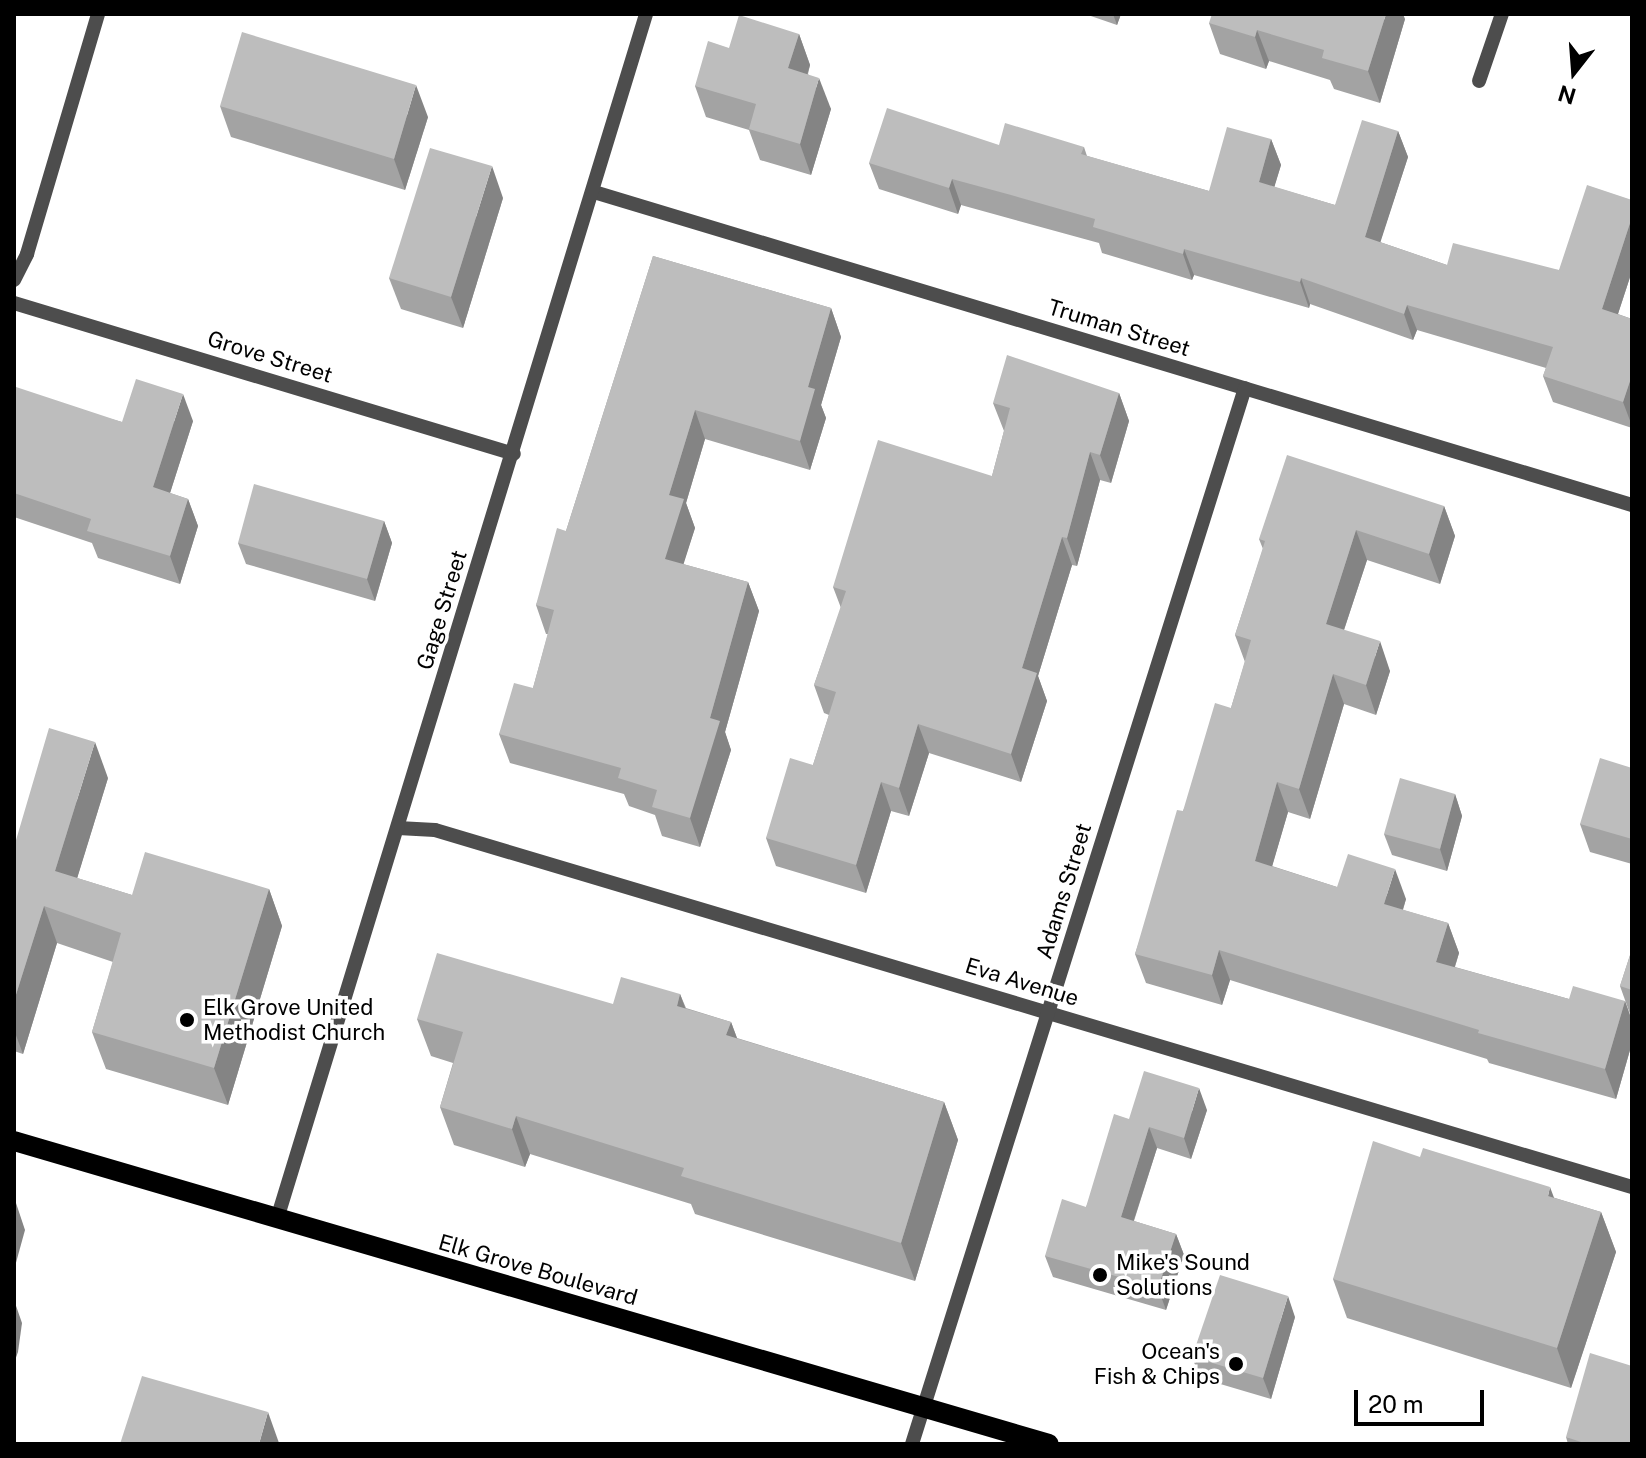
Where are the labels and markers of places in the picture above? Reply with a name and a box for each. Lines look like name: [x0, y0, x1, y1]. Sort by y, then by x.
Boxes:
place label: Elk Grove United Methodist Church: [203, 994, 385, 1046]
marker: Elk Grove United Methodist Church: [178, 1011, 196, 1029]
place label: Mike's Sound Solutions: [1116, 1249, 1250, 1300]
marker: Mike's Sound Solutions: [1091, 1266, 1109, 1284]
place label: Ocean's Fish & Chips: [1094, 1338, 1220, 1390]
marker: Ocean's Fish & Chips: [1227, 1355, 1245, 1373]

